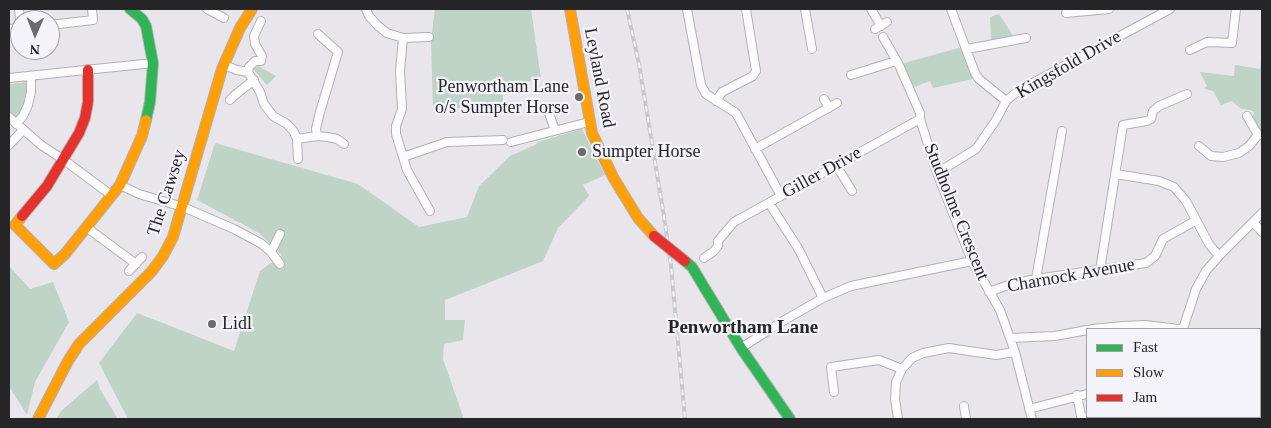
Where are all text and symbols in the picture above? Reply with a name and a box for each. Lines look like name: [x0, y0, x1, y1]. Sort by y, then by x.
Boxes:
north arrow: [10, 10, 60, 60]
street label: Leyland Road: [579, 26, 619, 130]
street label: Kingsfold Drive: [1013, 26, 1125, 104]
text: N: [30, 42, 40, 57]
place label: Penwortham Lane o/s Sumpter Horse: [435, 76, 569, 118]
marker: Penwortham Lane o/s Sumpter Horse: [573, 91, 585, 103]
place label: Sumpter Horse: [592, 141, 700, 163]
street label: Studholme Crescent: [919, 141, 993, 283]
street label: Giller Drive: [779, 142, 865, 204]
marker: Sumpter Horse: [576, 146, 588, 158]
street label: The Cawsey: [143, 147, 191, 239]
street label: Charnock Avenue: [1006, 254, 1136, 298]
place label: Lidl: [222, 313, 252, 335]
district label: Penwortham Lane: [668, 317, 818, 339]
marker: Lidl: [206, 318, 218, 330]
legend: [1086, 328, 1261, 418]
text: Fast: [1133, 339, 1158, 355]
text: Slow: [1133, 364, 1164, 380]
text: Jam: [1133, 389, 1157, 405]

